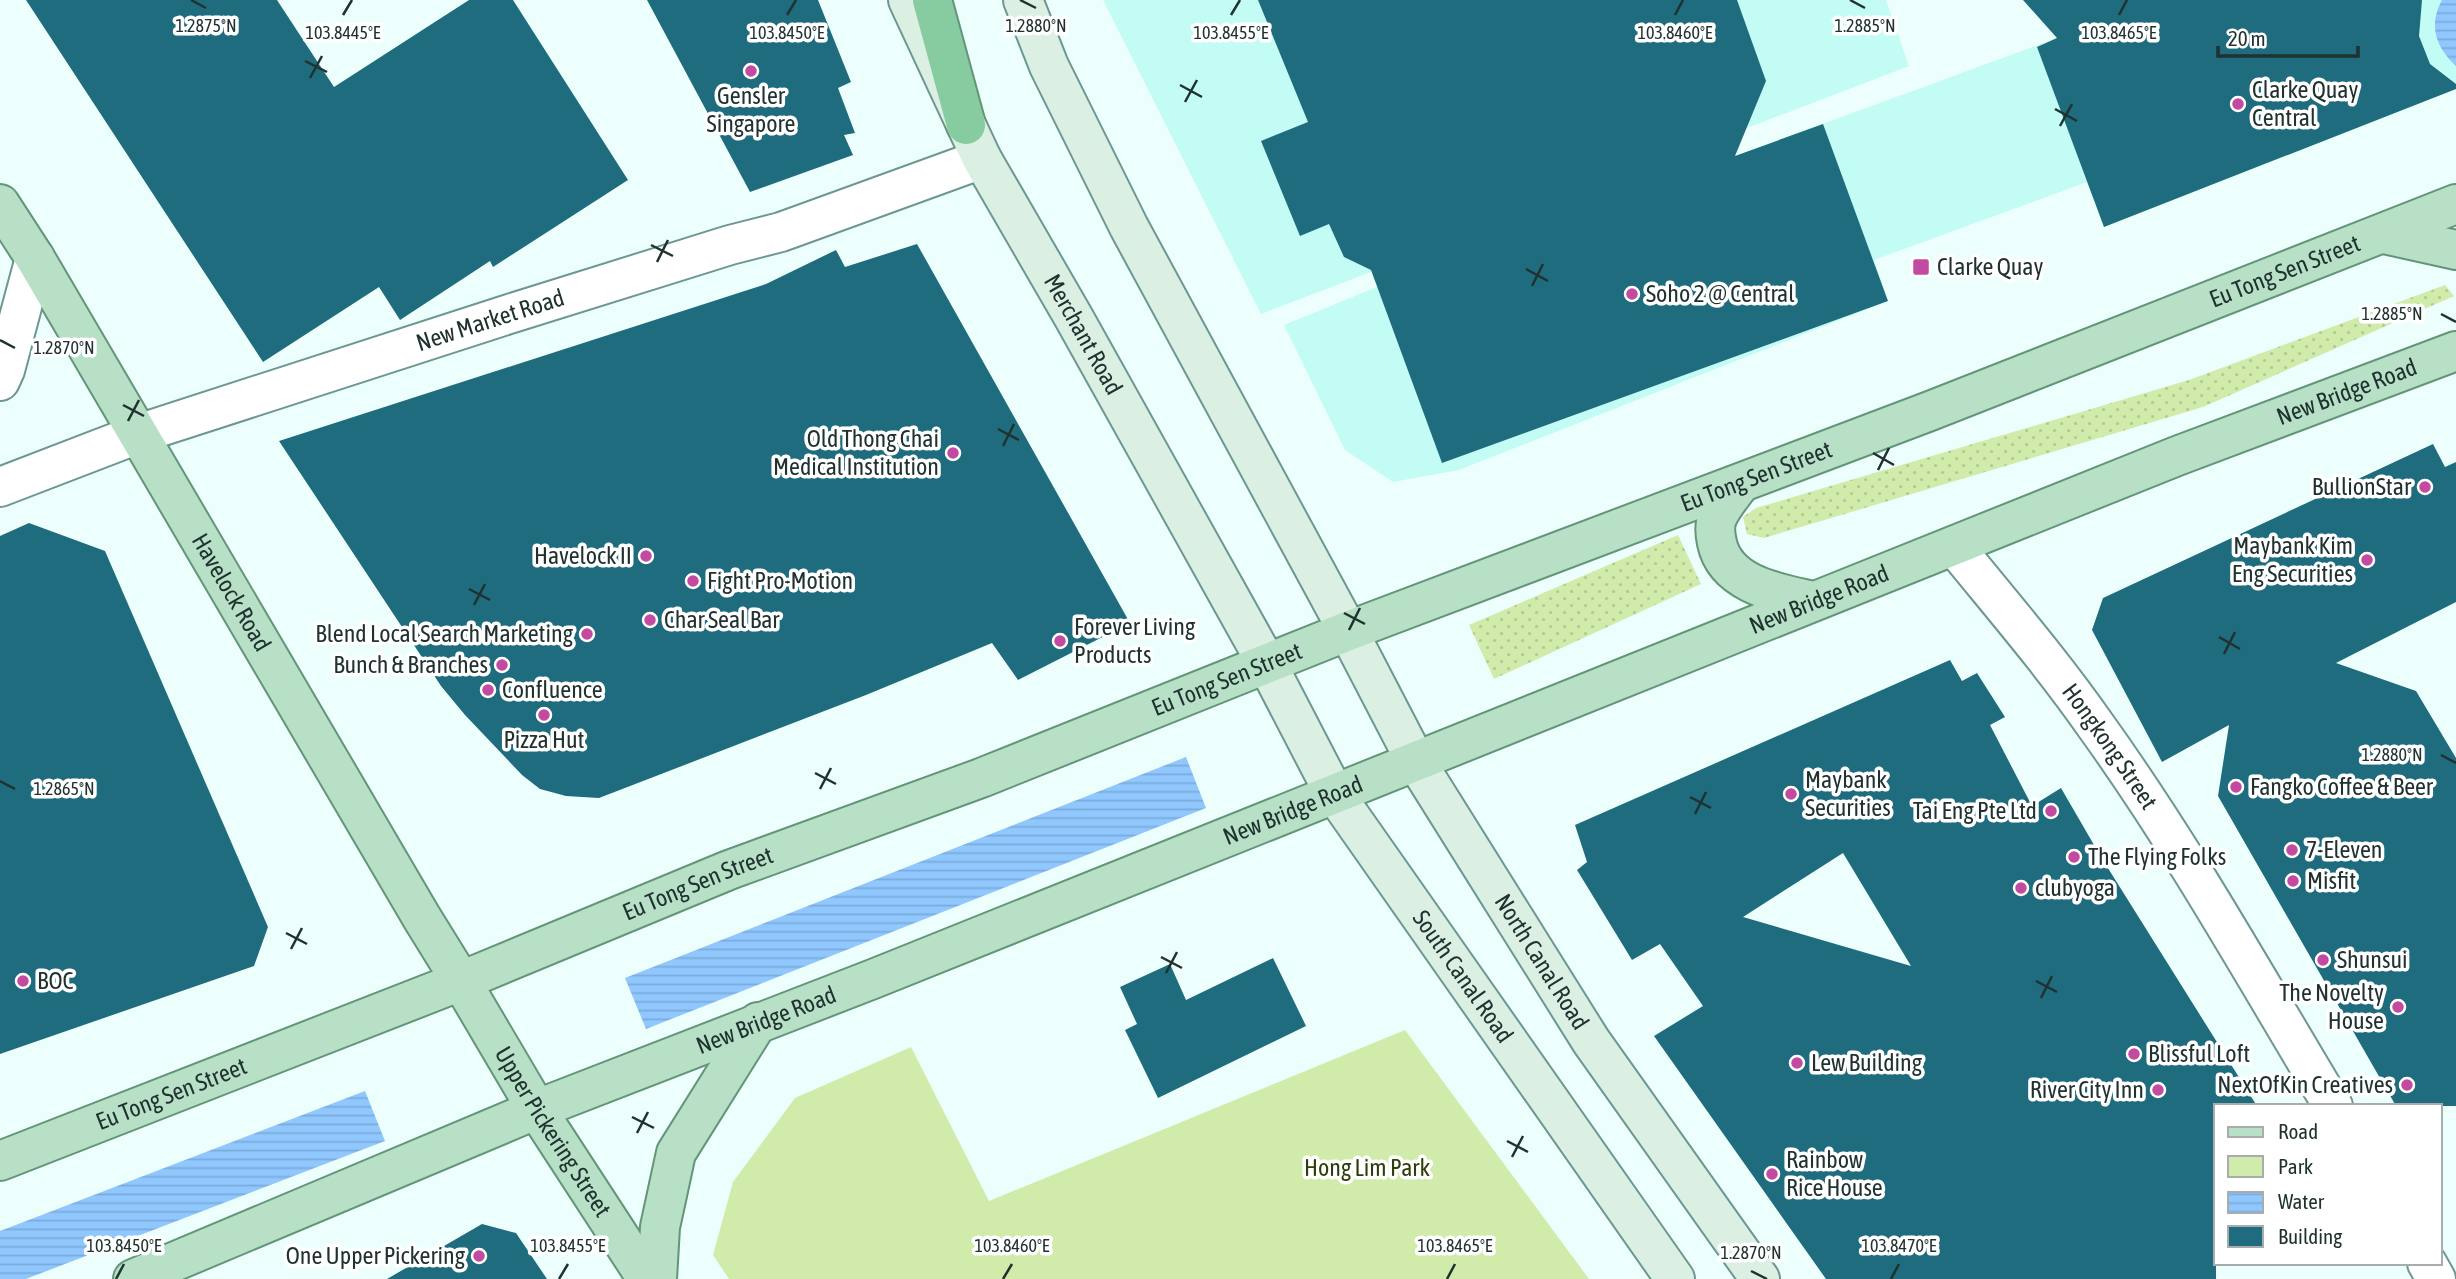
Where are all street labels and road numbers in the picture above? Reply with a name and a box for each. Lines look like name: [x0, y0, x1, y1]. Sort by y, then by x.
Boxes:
street label: Eu Tong Sen Street: [2205, 229, 2364, 313]
street label: Merchant Road: [1039, 270, 1128, 399]
street label: New Market Road: [413, 284, 567, 356]
street label: New Bridge Road: [2273, 353, 2421, 430]
street label: Eu Tong Sen Street: [1677, 435, 1835, 517]
street label: Havelock Road: [187, 529, 276, 656]
street label: New Bridge Road: [1745, 559, 1893, 639]
street label: Eu Tong Sen Street: [1148, 637, 1306, 721]
street label: Hongkong Street: [2057, 678, 2163, 814]
street label: New Bridge Road: [1219, 770, 1366, 850]
street label: Eu Tong Sen Street: [619, 841, 777, 926]
street label: North Canal Road: [1490, 889, 1594, 1034]
street label: South Canal Road: [1408, 905, 1519, 1048]
street label: New Bridge Road: [692, 981, 840, 1059]
street label: Upper Pickering Street: [490, 1042, 617, 1222]
street label: Eu Tong Sen Street: [92, 1052, 250, 1135]

